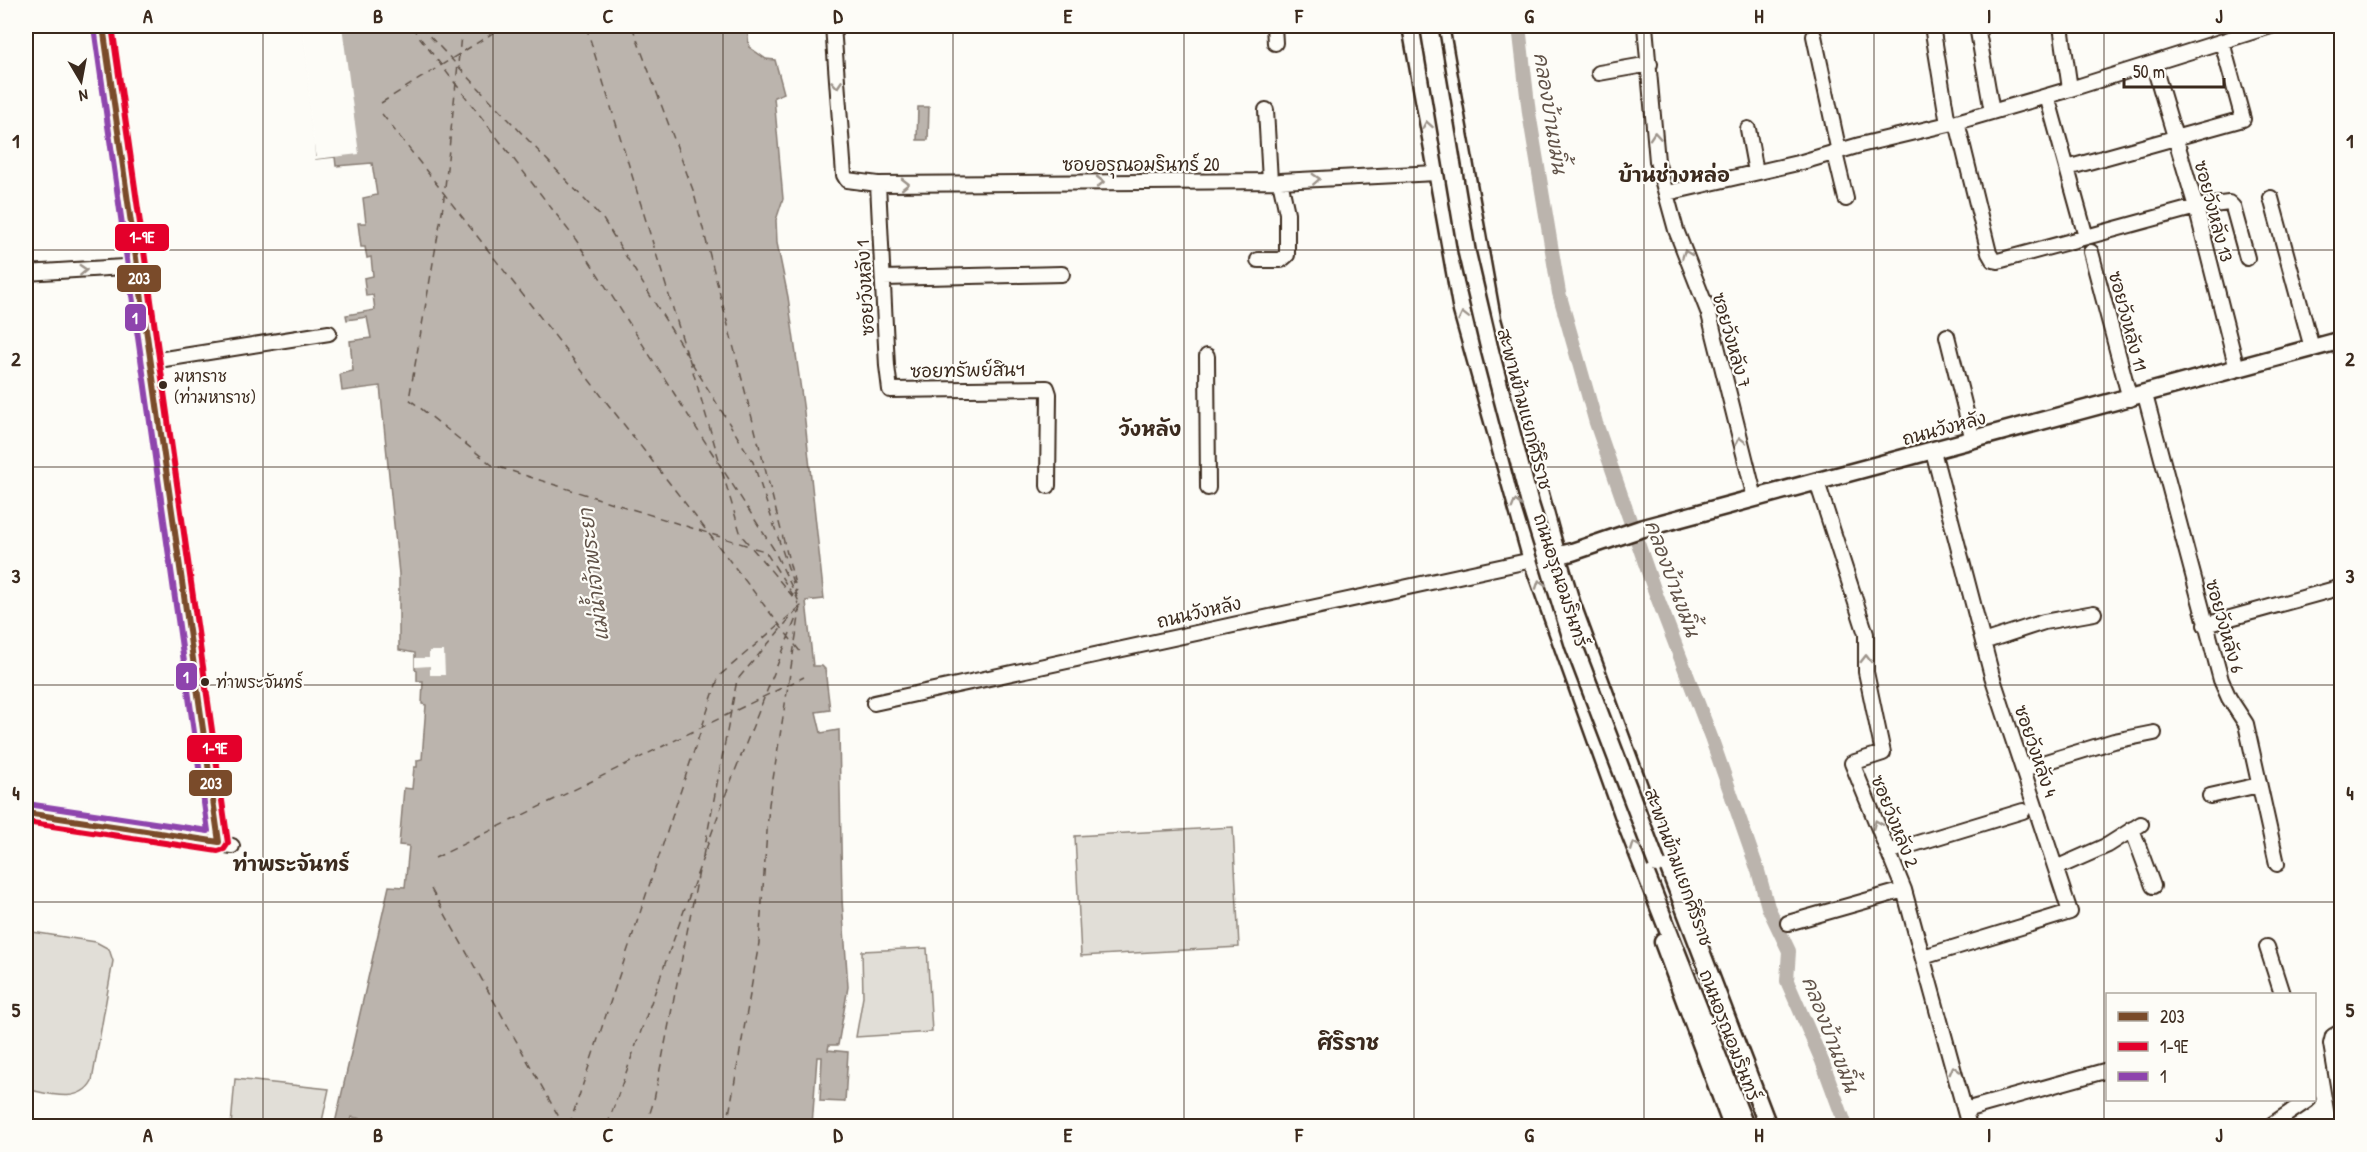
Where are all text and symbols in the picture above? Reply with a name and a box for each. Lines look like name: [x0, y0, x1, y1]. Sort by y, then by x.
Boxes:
text: A: [143, 2, 153, 29]
text: B: [373, 2, 383, 29]
text: C: [603, 2, 614, 29]
text: D: [833, 2, 843, 29]
text: E: [1064, 2, 1073, 29]
text: F: [1294, 2, 1304, 29]
text: G: [1524, 2, 1534, 29]
text: H: [1754, 2, 1764, 29]
text: I: [1987, 2, 1991, 29]
text: J: [2215, 2, 2223, 29]
water label: คลองบ้านขมิ้น: [1528, 50, 1577, 177]
north arrow: [51, 51, 111, 111]
scale bar: [2124, 51, 2224, 89]
text: 50 m: [2133, 59, 2165, 84]
one-way arrow: [831, 79, 844, 88]
text: N: [77, 84, 90, 107]
one-way arrow: [1422, 120, 1434, 129]
text: 1: [12, 127, 20, 154]
text: 1: [2346, 127, 2354, 154]
one-way arrow: [1649, 132, 1662, 141]
street label: ซอยอรุณอมรินทร์ 20: [1062, 152, 1220, 179]
street label: ซอยวังหลัง 13: [2189, 158, 2239, 264]
district label: บ้านช่างหล่อ: [1618, 161, 1730, 188]
one-way arrow: [1311, 172, 1320, 185]
one-way arrow: [1095, 176, 1104, 188]
one-way arrow: [900, 178, 909, 190]
line badge: 1-9E: [114, 223, 170, 252]
text: 1-9E: [129, 226, 156, 248]
street label: ซอยวังหลัง 1: [850, 240, 880, 336]
one-way arrow: [1680, 250, 1693, 260]
one-way arrow: [78, 263, 87, 276]
line badge: 203: [116, 264, 162, 293]
text: 203: [128, 267, 150, 289]
street label: ซอยวังหลัง 11: [2103, 268, 2153, 374]
street label: ซอยวังหลัง 7: [1706, 289, 1758, 391]
line badge: 1: [124, 303, 147, 332]
text: 1: [132, 307, 138, 329]
one-way arrow: [1458, 312, 1471, 322]
street label: สะพานข้ามแยกศิริราช: [1491, 326, 1559, 492]
text: 2: [11, 345, 21, 372]
text: 2: [2345, 345, 2355, 372]
street label: ซอยทรัพย์สินฯ: [910, 356, 1026, 384]
place label: มหาราช (ท่ามหาราช): [174, 365, 256, 408]
marker: มหาราช (ท่ามหาราช): [157, 379, 169, 391]
street label: ถนนวังหลัง: [1899, 405, 1989, 451]
district label: วังหลัง: [1119, 415, 1181, 442]
one-way arrow: [1735, 436, 1748, 446]
one-way arrow: [1511, 499, 1523, 510]
water label: แม่น้ำเจ้าพระยา: [567, 506, 615, 643]
street label: ถนนอรุณอมรินทร์: [1526, 510, 1595, 651]
water label: คลองบ้านขมิ้น: [1639, 515, 1710, 642]
text: 3: [12, 562, 21, 589]
text: 3: [2346, 562, 2355, 589]
street label: ซอยวังหลัง 6: [2200, 576, 2250, 676]
one-way arrow: [1535, 580, 1548, 590]
street label: ถนนวังหลัง: [1154, 590, 1244, 634]
one-way arrow: [1860, 654, 1872, 663]
line badge: 1: [175, 662, 198, 691]
text: 1: [183, 666, 189, 688]
place label: ท่าพระจันทร์: [216, 671, 304, 693]
marker: ท่าพระจันทร์: [199, 676, 211, 688]
street label: ซอยวังหลัง 4: [2009, 702, 2063, 801]
line badge: 1-9E: [186, 734, 243, 763]
text: 1-9E: [202, 737, 229, 759]
line badge: 203: [188, 769, 233, 797]
street label: ซอยวังหลัง 2: [1865, 771, 1925, 871]
text: 203: [200, 772, 222, 794]
text: 4: [12, 779, 20, 806]
text: 4: [2346, 779, 2354, 806]
street label: สะพานข้ามแยกศิริราช: [1639, 785, 1719, 949]
one-way arrow: [1872, 819, 1884, 830]
one-way arrow: [1630, 841, 1642, 852]
district label: ท่าพระจันทร์: [233, 850, 350, 877]
street label: ถนนอรุณอมรินทร์: [1692, 966, 1767, 1106]
water label: คลองบ้านขมิ้น: [1797, 971, 1869, 1097]
legend: [2106, 993, 2316, 1101]
text: 5: [12, 996, 21, 1023]
text: 5: [2346, 996, 2355, 1023]
text: 203: [2160, 1004, 2185, 1029]
district label: ศิริราช: [1317, 1028, 1379, 1057]
text: 1-9E: [2160, 1034, 2188, 1059]
text: 1: [2160, 1064, 2167, 1089]
one-way arrow: [1949, 1065, 1961, 1076]
text: A: [143, 1121, 153, 1148]
text: B: [373, 1121, 383, 1148]
text: C: [603, 1121, 614, 1148]
text: D: [833, 1121, 843, 1148]
text: E: [1064, 1121, 1073, 1148]
text: F: [1294, 1121, 1304, 1148]
text: G: [1524, 1121, 1534, 1148]
text: H: [1754, 1121, 1764, 1148]
text: I: [1987, 1121, 1991, 1148]
text: J: [2215, 1121, 2223, 1148]

